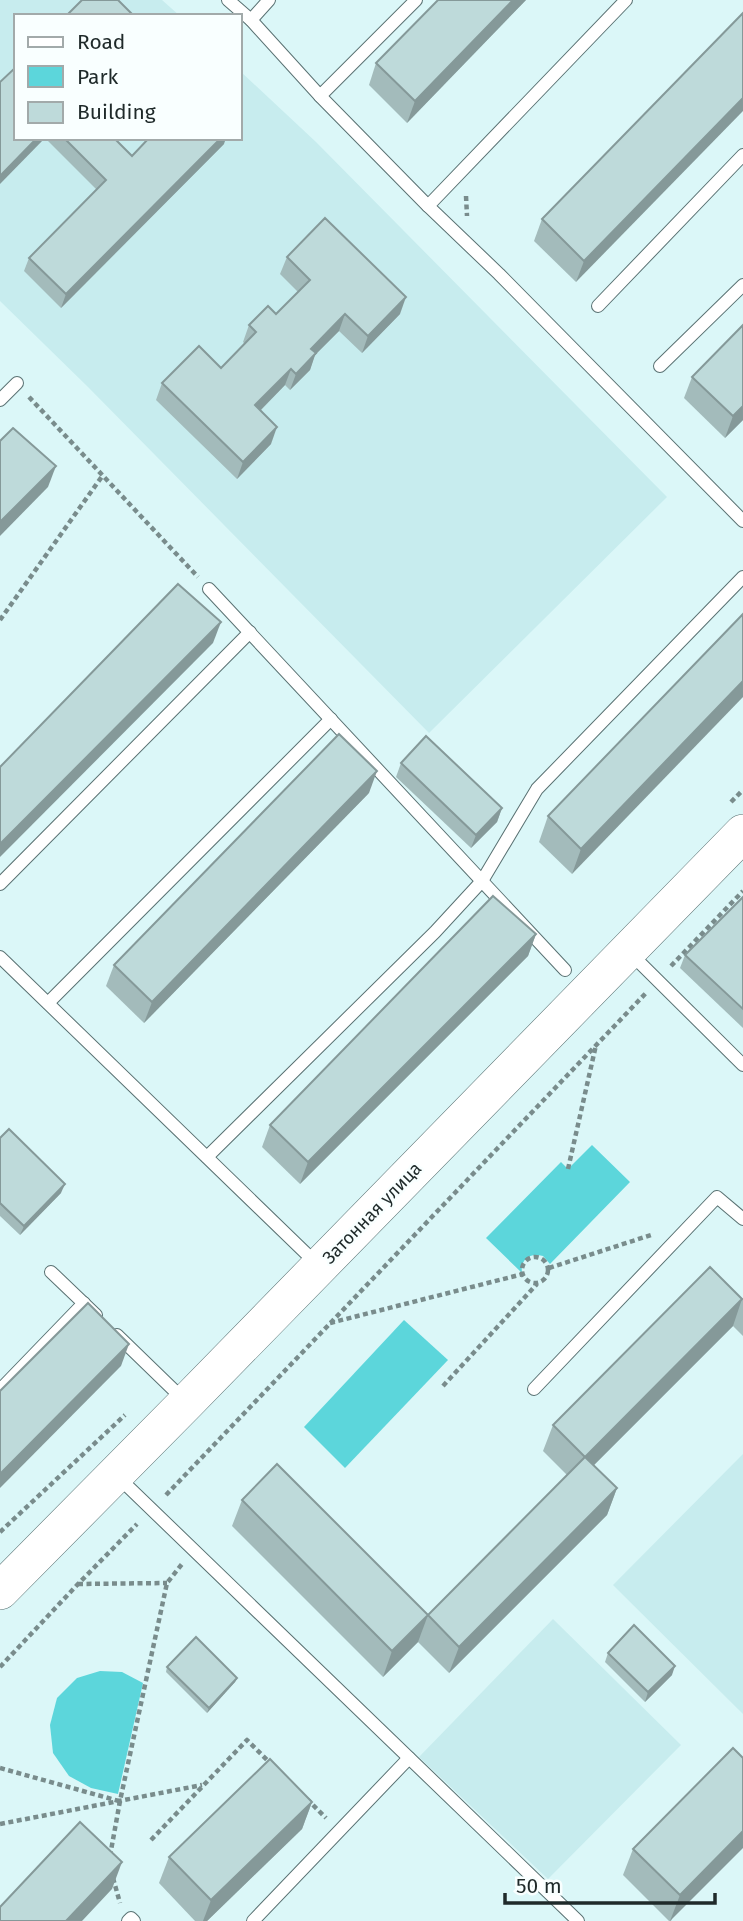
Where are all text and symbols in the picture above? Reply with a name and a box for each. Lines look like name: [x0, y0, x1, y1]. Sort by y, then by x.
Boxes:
legend: [14, 14, 242, 140]
text: Road: [77, 29, 125, 55]
text: Park: [77, 64, 119, 90]
text: Building: [77, 99, 156, 125]
street label: Затонная улица: [318, 1158, 426, 1268]
scale bar: [505, 1862, 715, 1906]
text: 50 m: [516, 1873, 562, 1899]

